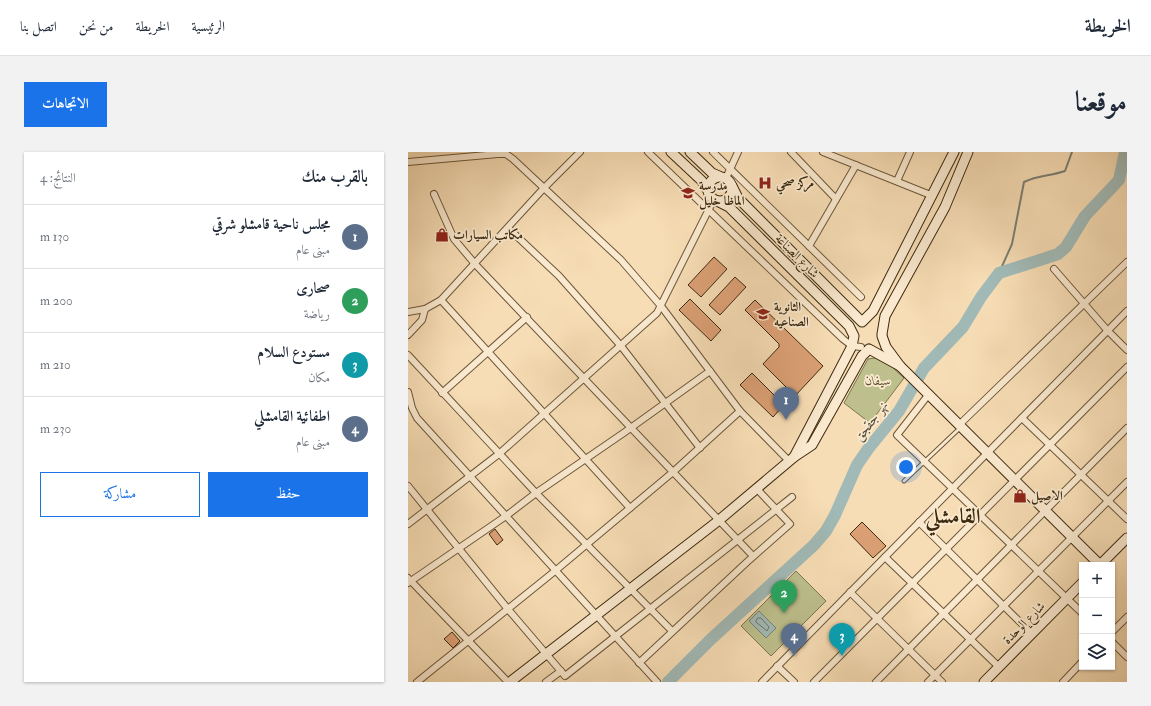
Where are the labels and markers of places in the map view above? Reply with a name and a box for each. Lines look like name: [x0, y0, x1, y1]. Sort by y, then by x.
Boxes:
hospital icon: مركز صحي: [757, 175, 773, 191]
place label: مركز صحي: [776, 175, 815, 195]
place label: مدرسة الماظا خليل: [699, 178, 745, 210]
school or university icon: مدرسة الماظا خليل: [680, 185, 696, 201]
shop icon: مكاتب السيارات: [434, 227, 450, 243]
place label: مكاتب السيارات: [453, 227, 523, 243]
place label: الثانوية الصناعيه: [774, 299, 809, 330]
school or university icon: الثانوية الصناعيه: [755, 306, 771, 322]
pin: 1: [773, 387, 799, 420]
shop icon: الاصيل: [1012, 488, 1028, 504]
place label: الاصيل: [1031, 488, 1063, 505]
pin: 2: [771, 580, 797, 613]
pin: 4: [781, 623, 807, 656]
pin: 3: [829, 623, 855, 656]

